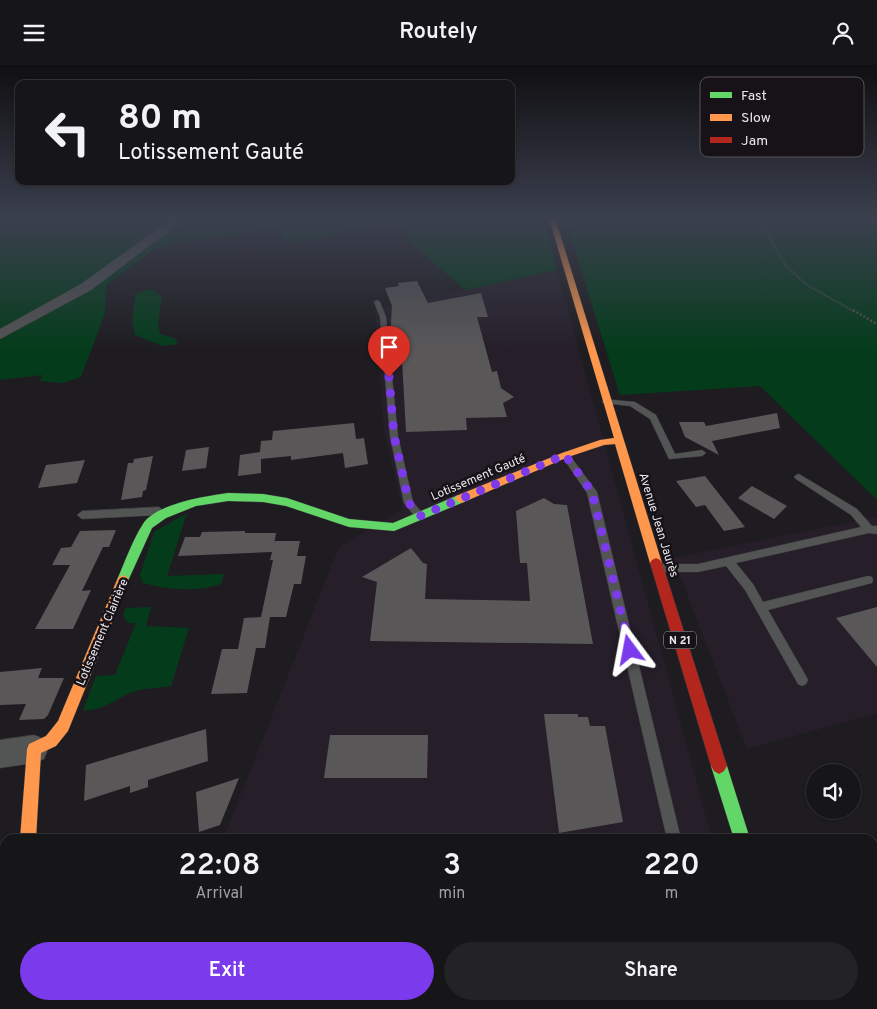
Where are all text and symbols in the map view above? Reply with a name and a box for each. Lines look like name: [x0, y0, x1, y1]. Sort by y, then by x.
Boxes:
icon: menu: [20, 19, 48, 47]
text: Routely: [399, 19, 478, 46]
icon: person: [829, 19, 857, 47]
legend: [700, 77, 864, 157]
text: Fast: [741, 88, 767, 105]
text: 80 m: [118, 97, 202, 141]
icon: left: [35, 100, 100, 165]
text: Slow: [741, 110, 771, 127]
text: Jam: [741, 133, 768, 150]
text: Lotissement Gauté: [118, 140, 304, 167]
pin: [368, 326, 410, 377]
icon: arrive: [375, 333, 403, 361]
street label: Lotissement Gauté: [429, 451, 528, 505]
street label: Avenue Jean Jaurès: [635, 471, 682, 579]
street label: Lotissement Clairière: [73, 577, 133, 688]
position arrow: [603, 623, 655, 675]
road number: N 21: [664, 631, 696, 649]
map controls: [806, 764, 861, 819]
button: sound: [806, 764, 861, 819]
text: 22:08: [178, 848, 260, 885]
text: 3: [443, 848, 461, 885]
text: 220: [643, 848, 700, 885]
text: Arrival: [195, 884, 243, 904]
text: min: [439, 884, 465, 904]
text: m: [665, 884, 678, 904]
button: Exit: [20, 942, 434, 1000]
button: Share: [444, 942, 858, 1000]

